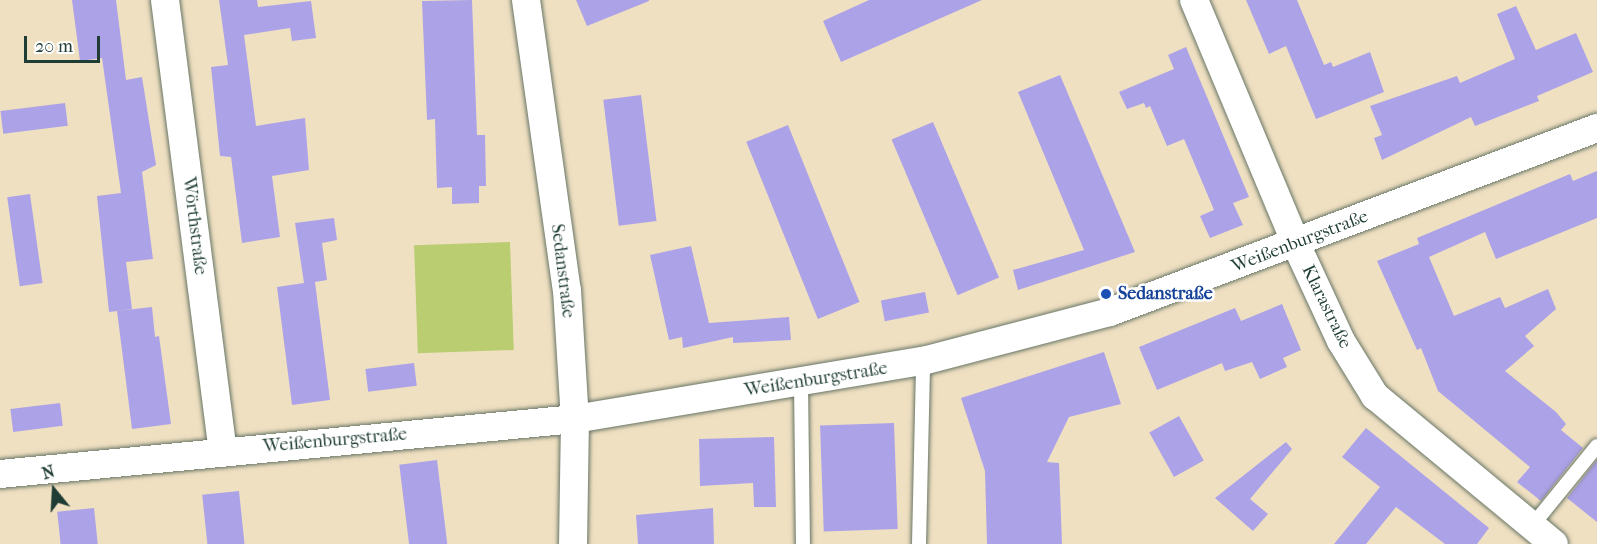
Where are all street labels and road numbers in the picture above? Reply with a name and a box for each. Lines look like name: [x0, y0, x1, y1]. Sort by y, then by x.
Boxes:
street label: Wörthstraße: [177, 176, 211, 276]
street label: Weißenburgstraße: [1229, 206, 1371, 278]
street label: Sedanstraße: [546, 223, 578, 319]
street label: Klarastraße: [1297, 262, 1355, 352]
street label: Weißenburgstraße: [743, 358, 889, 402]
street label: Weißenburgstraße: [262, 424, 408, 458]

